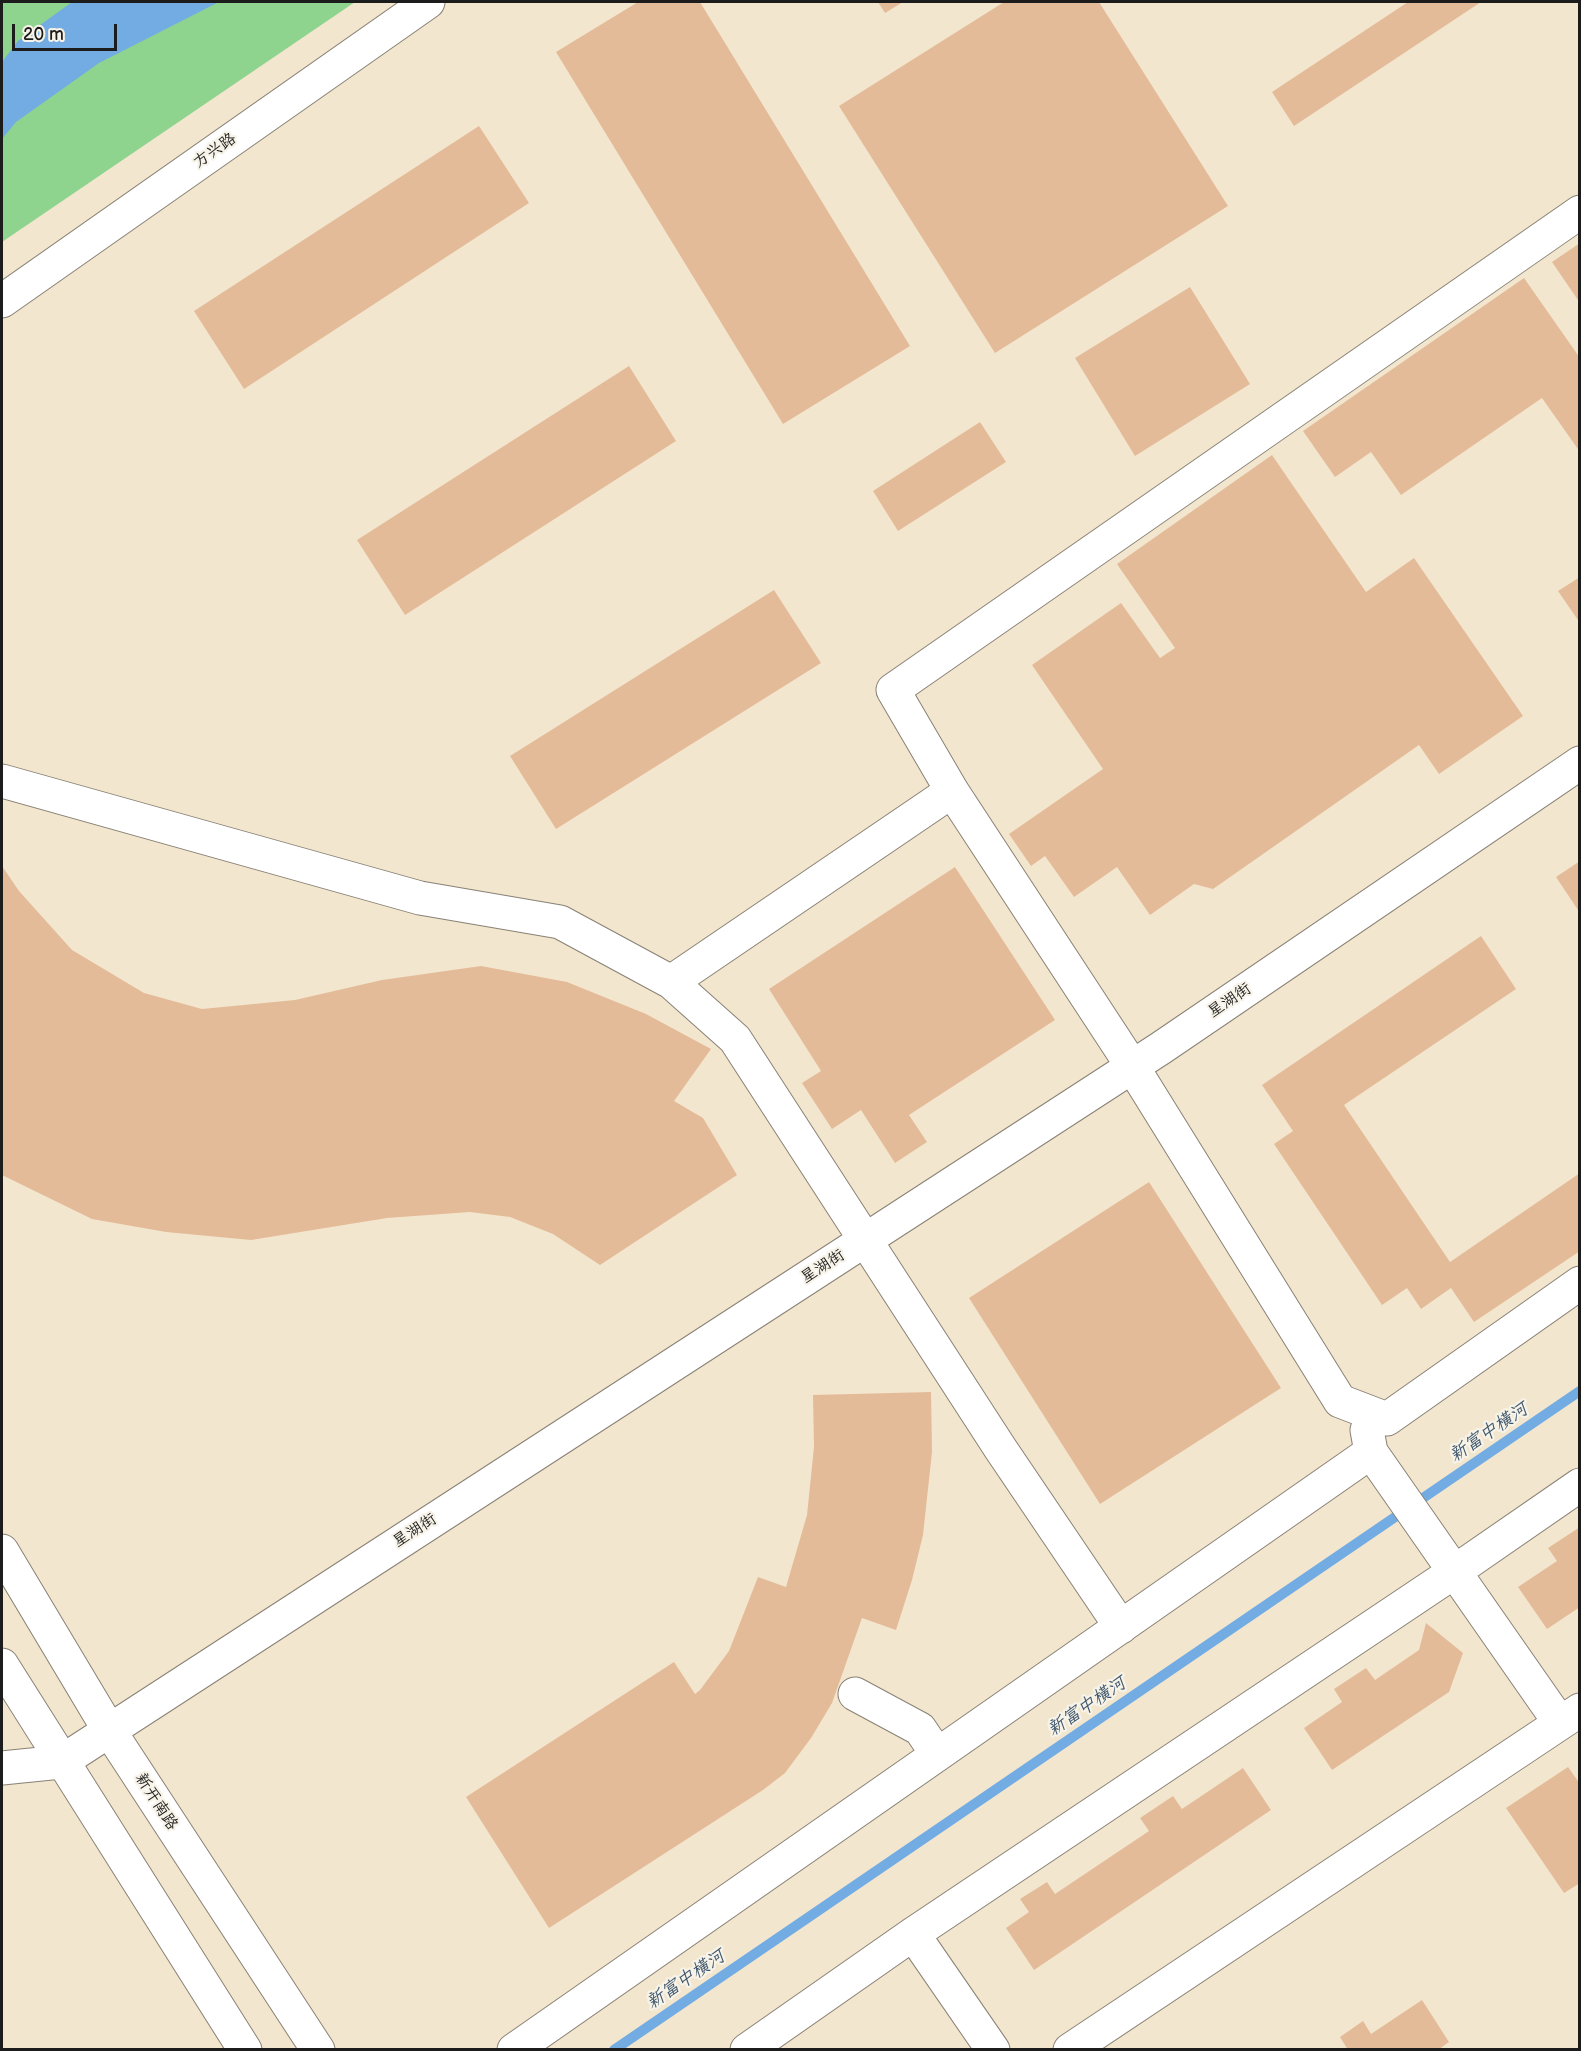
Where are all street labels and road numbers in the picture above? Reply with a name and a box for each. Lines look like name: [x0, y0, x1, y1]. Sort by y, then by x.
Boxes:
street label: 方兴路: [190, 129, 240, 173]
street label: 星湖街: [1205, 980, 1255, 1022]
street label: 星湖街: [798, 1246, 848, 1288]
street label: 星湖街: [390, 1510, 440, 1552]
street label: 新开南路: [131, 1770, 181, 1834]

